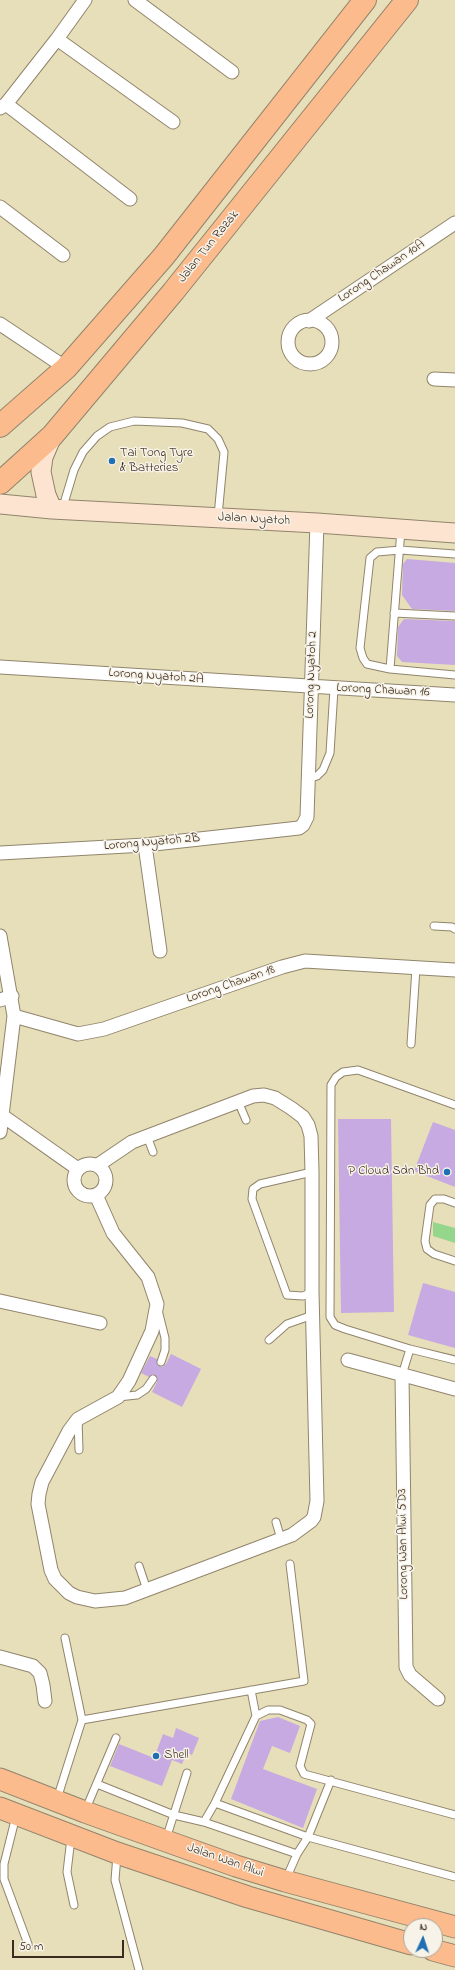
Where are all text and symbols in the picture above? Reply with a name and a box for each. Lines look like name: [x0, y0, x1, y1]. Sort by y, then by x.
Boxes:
street label: Jalan Tun Razak: [175, 208, 243, 286]
street label: Lorong Chawan 10A: [336, 237, 428, 307]
place label: Tai Tong Tyre & Batteries: [120, 446, 193, 477]
marker: Tai Tong Tyre & Batteries: [107, 456, 117, 466]
street label: Jalan Nyatoh: [218, 510, 290, 530]
street label: Lorong Nyatoh 2: [303, 631, 321, 719]
street label: Lorong Nyatoh 2A: [108, 666, 204, 688]
street label: Lorong Chawan 16: [336, 681, 430, 701]
street label: Lorong Nyatoh 2B: [103, 831, 201, 855]
street label: Lorong Chawan 18: [185, 963, 277, 1007]
place label: P Cloud Sdn Bhd: [348, 1164, 439, 1180]
marker: P Cloud Sdn Bhd: [442, 1167, 452, 1177]
street label: Lorong Wan Alwi 5D3: [395, 1488, 413, 1600]
place label: Shell: [164, 1748, 189, 1764]
marker: Shell: [151, 1751, 161, 1761]
street label: Jalan Wan Alwi: [185, 1841, 265, 1881]
north arrow: [403, 1918, 443, 1958]
text: N: [419, 1919, 428, 1935]
scale bar: [14, 1932, 126, 1958]
text: 50 m: [19, 1938, 43, 1956]

